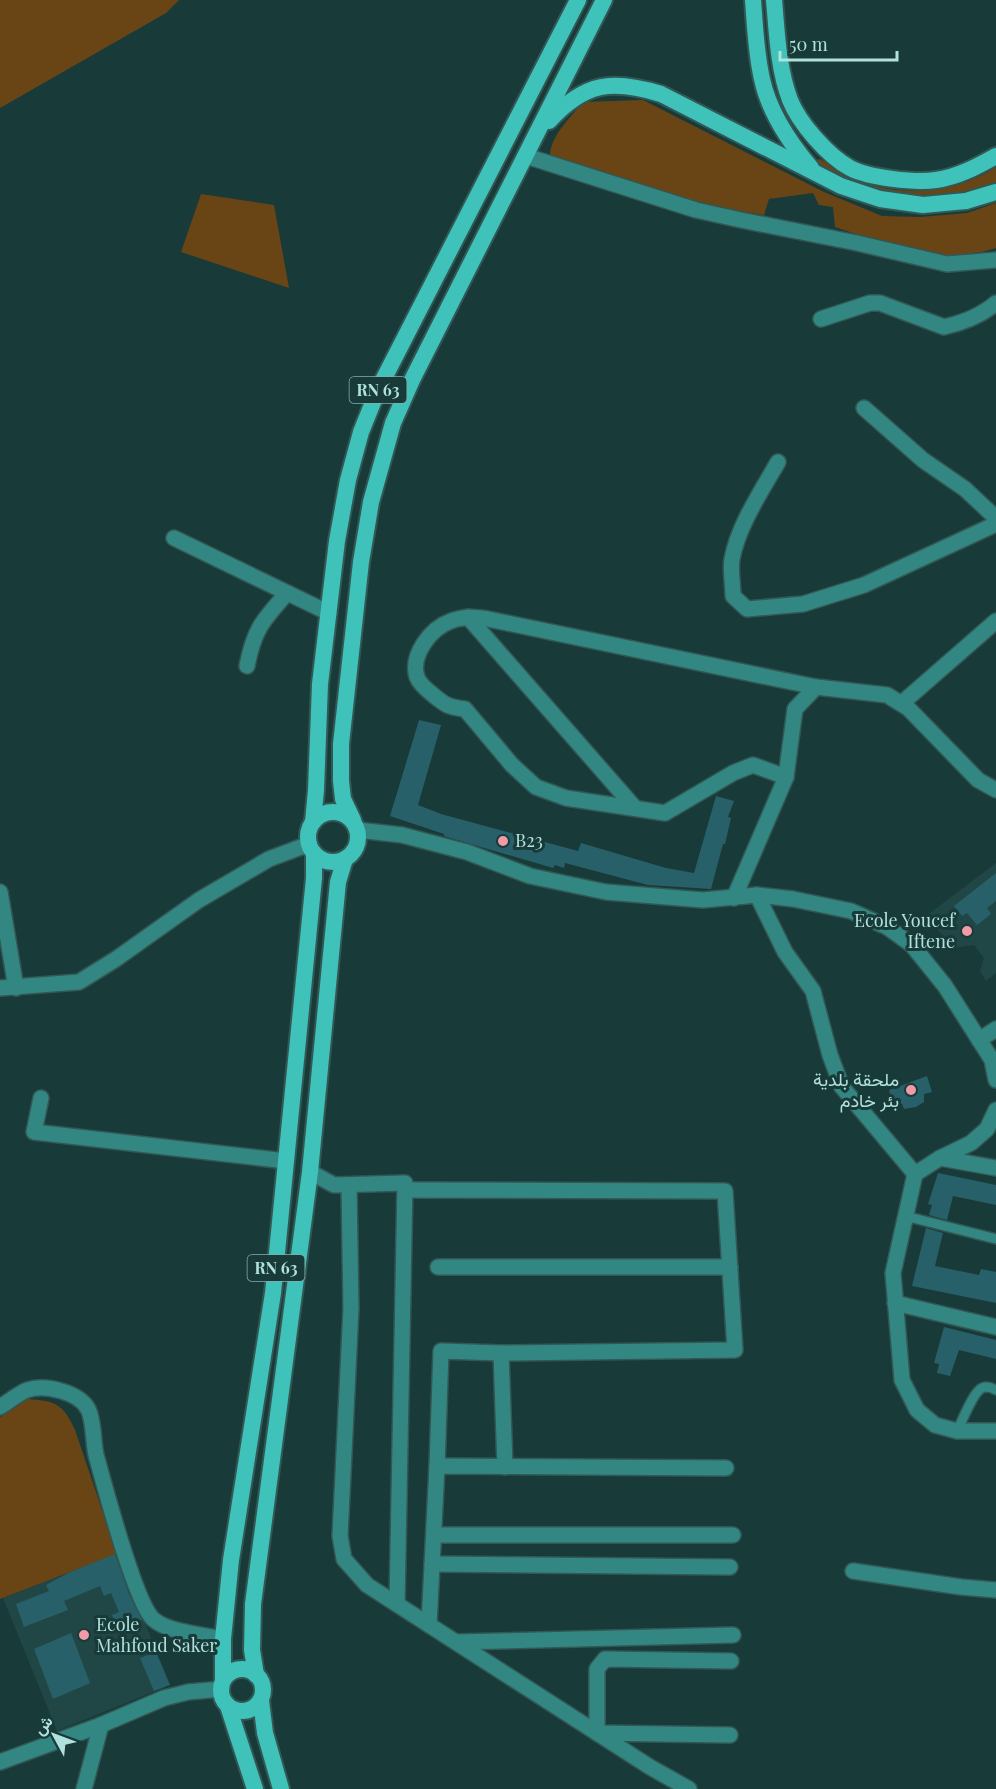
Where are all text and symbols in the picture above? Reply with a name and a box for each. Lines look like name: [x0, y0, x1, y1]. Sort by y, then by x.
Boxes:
scale bar: [780, 24, 897, 62]
text: 50 m: [789, 32, 828, 56]
road number: RN 63: [350, 377, 406, 403]
place label: B23: [515, 828, 543, 852]
marker: B23: [496, 834, 510, 848]
place label: Ecole Youcef Iftene: [854, 908, 957, 953]
marker: Ecole Youcef Iftene: [960, 924, 974, 938]
place label: ملحقة بلدية بئر خادم: [813, 1067, 899, 1113]
marker: ملحقة بلدية بئر خادم: [904, 1083, 918, 1097]
road number: RN 63: [248, 1255, 304, 1281]
place label: Ecole Mahfoud Saker: [96, 1612, 217, 1657]
marker: Ecole Mahfoud Saker: [77, 1628, 91, 1642]
north arrow: [24, 1705, 84, 1765]
text: ش: [28, 1711, 57, 1739]

